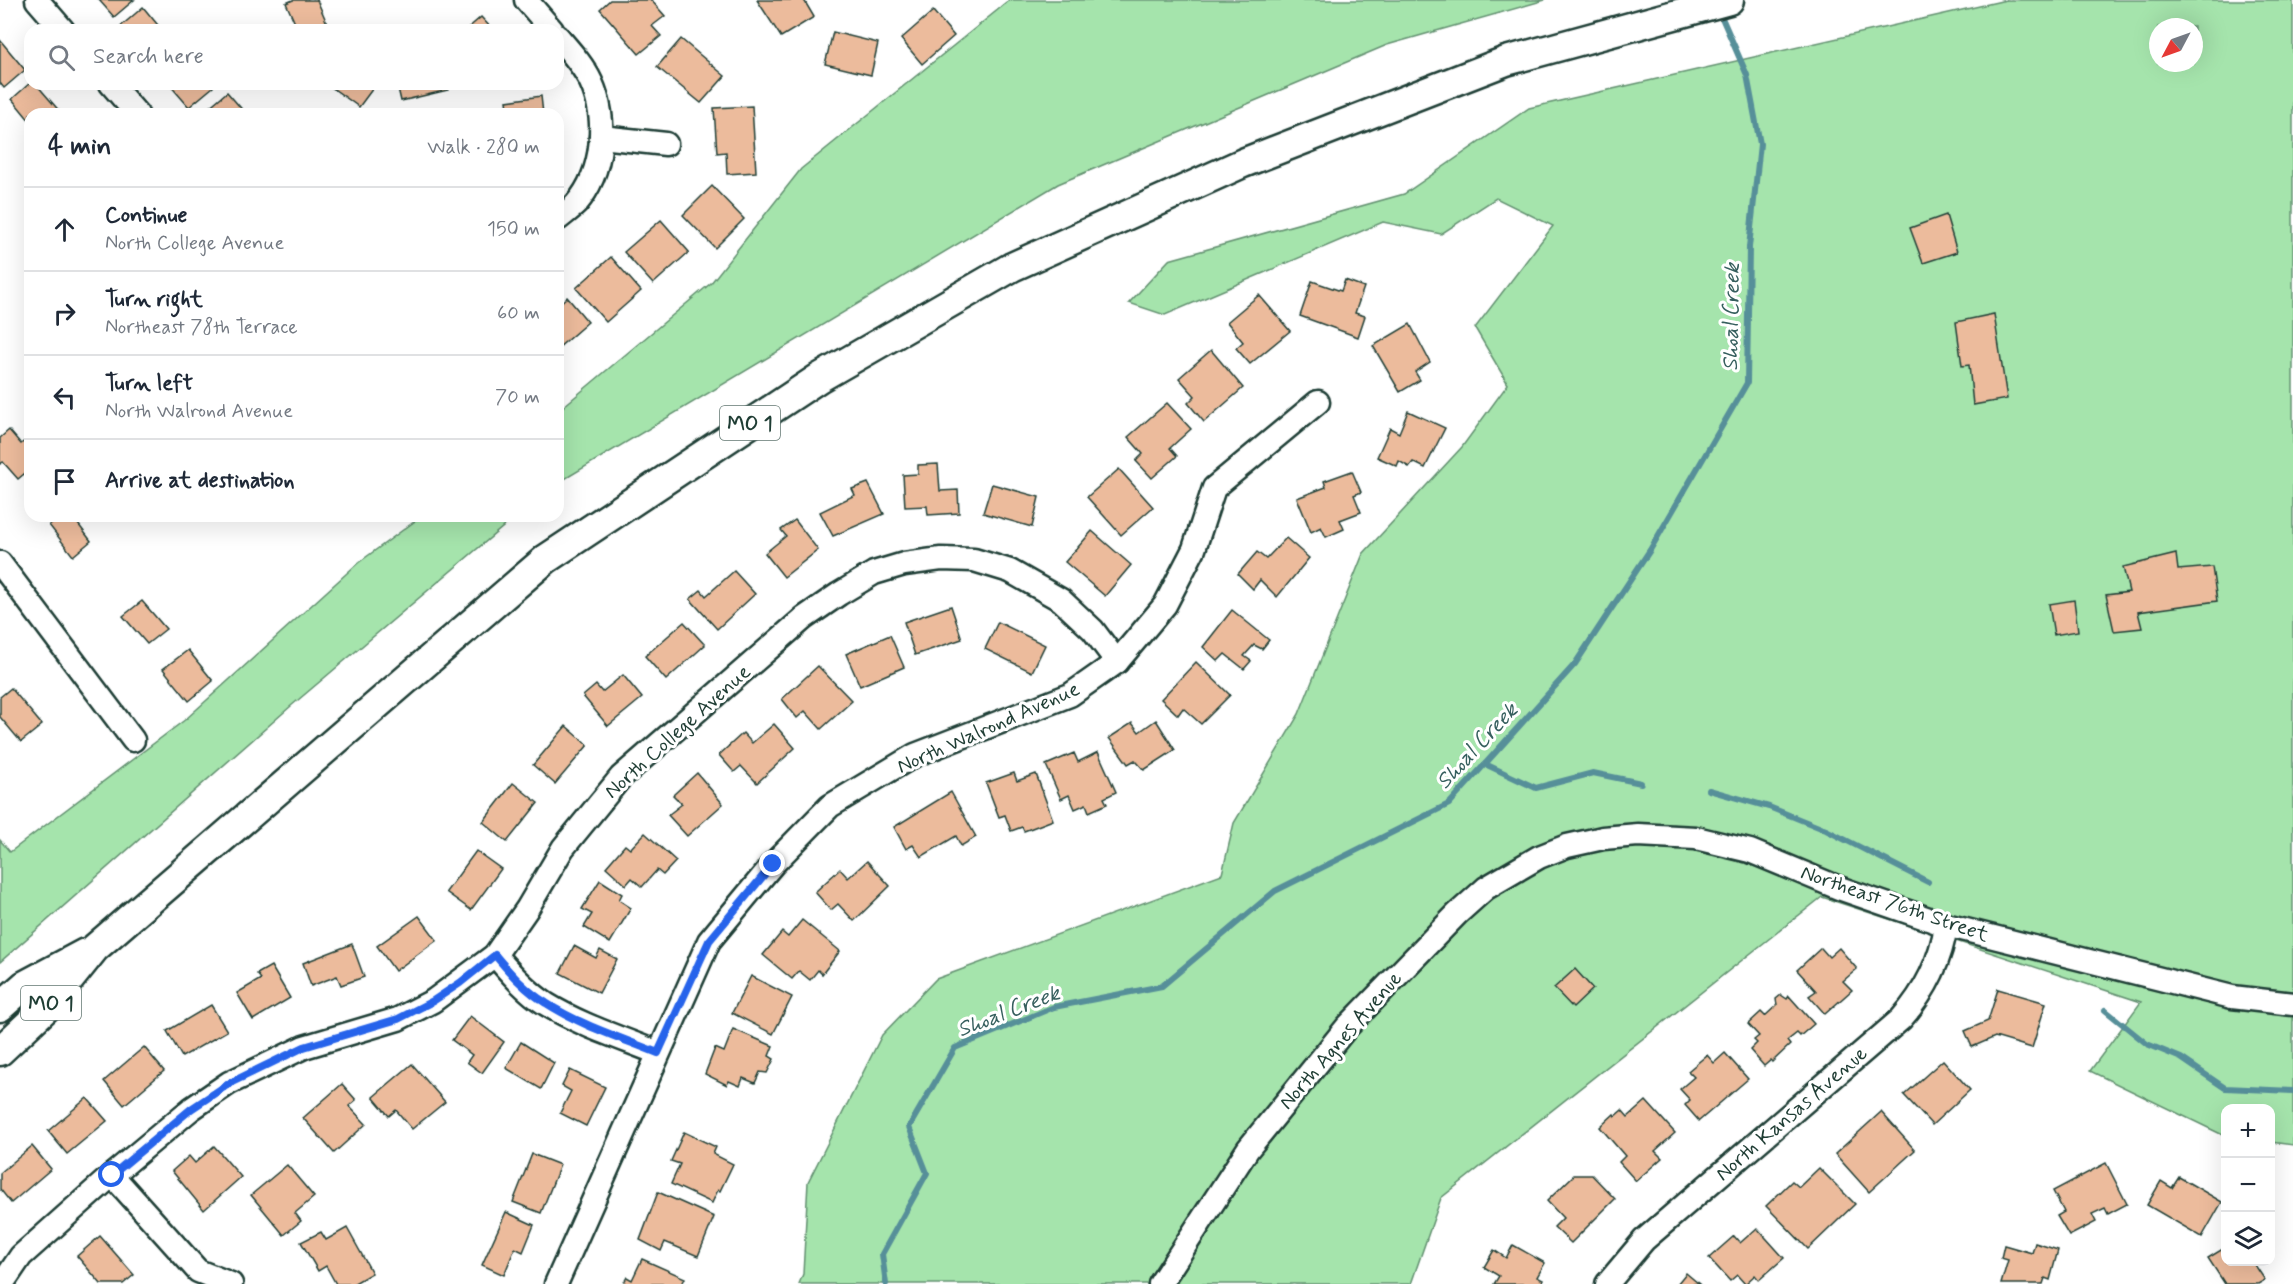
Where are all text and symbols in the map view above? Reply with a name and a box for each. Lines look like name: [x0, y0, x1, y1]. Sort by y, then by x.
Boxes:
north arrow: [2149, 18, 2203, 72]
search box: [24, 24, 564, 90]
icon: search: [45, 41, 78, 74]
text: Search here: [93, 43, 204, 71]
text: 4 min: [48, 130, 111, 164]
text: Walk · 280 m: [427, 134, 540, 161]
text: Continue: [105, 202, 187, 230]
icon: ahead: [48, 213, 81, 246]
text: 150 m: [487, 216, 540, 243]
text: North College Avenue: [105, 230, 284, 257]
water label: Shoal Creek: [1717, 261, 1747, 371]
text: Turn right: [105, 286, 203, 314]
icon: right: [48, 297, 81, 330]
text: 60 m: [497, 300, 540, 327]
text: Northeast 78th Terrace: [105, 314, 298, 341]
text: Turn left: [105, 370, 193, 398]
icon: left: [48, 381, 81, 414]
text: 70 m: [495, 384, 540, 411]
text: North Walrond Avenue: [105, 398, 293, 425]
road number: MO 1: [720, 406, 780, 440]
icon: arrive: [48, 465, 81, 498]
text: Arrive at destination: [105, 467, 295, 495]
street label: North College Avenue: [598, 658, 757, 805]
street label: North Walrond Avenue: [893, 675, 1084, 781]
water label: Shoal Creek: [1430, 696, 1526, 795]
route end: [759, 850, 785, 876]
street label: Northeast 76th Street: [1797, 859, 1993, 950]
street label: North Agnes Avenue: [1273, 965, 1409, 1116]
water label: Shoal Creek: [953, 979, 1066, 1044]
road number: MO 1: [21, 986, 81, 1020]
street label: North Kansas Avenue: [1710, 1040, 1874, 1188]
map controls: [2221, 1104, 2275, 1266]
button: +: [2221, 1104, 2275, 1158]
button: −: [2221, 1158, 2275, 1212]
route start: [98, 1161, 124, 1187]
button: layers: [2221, 1212, 2275, 1266]

